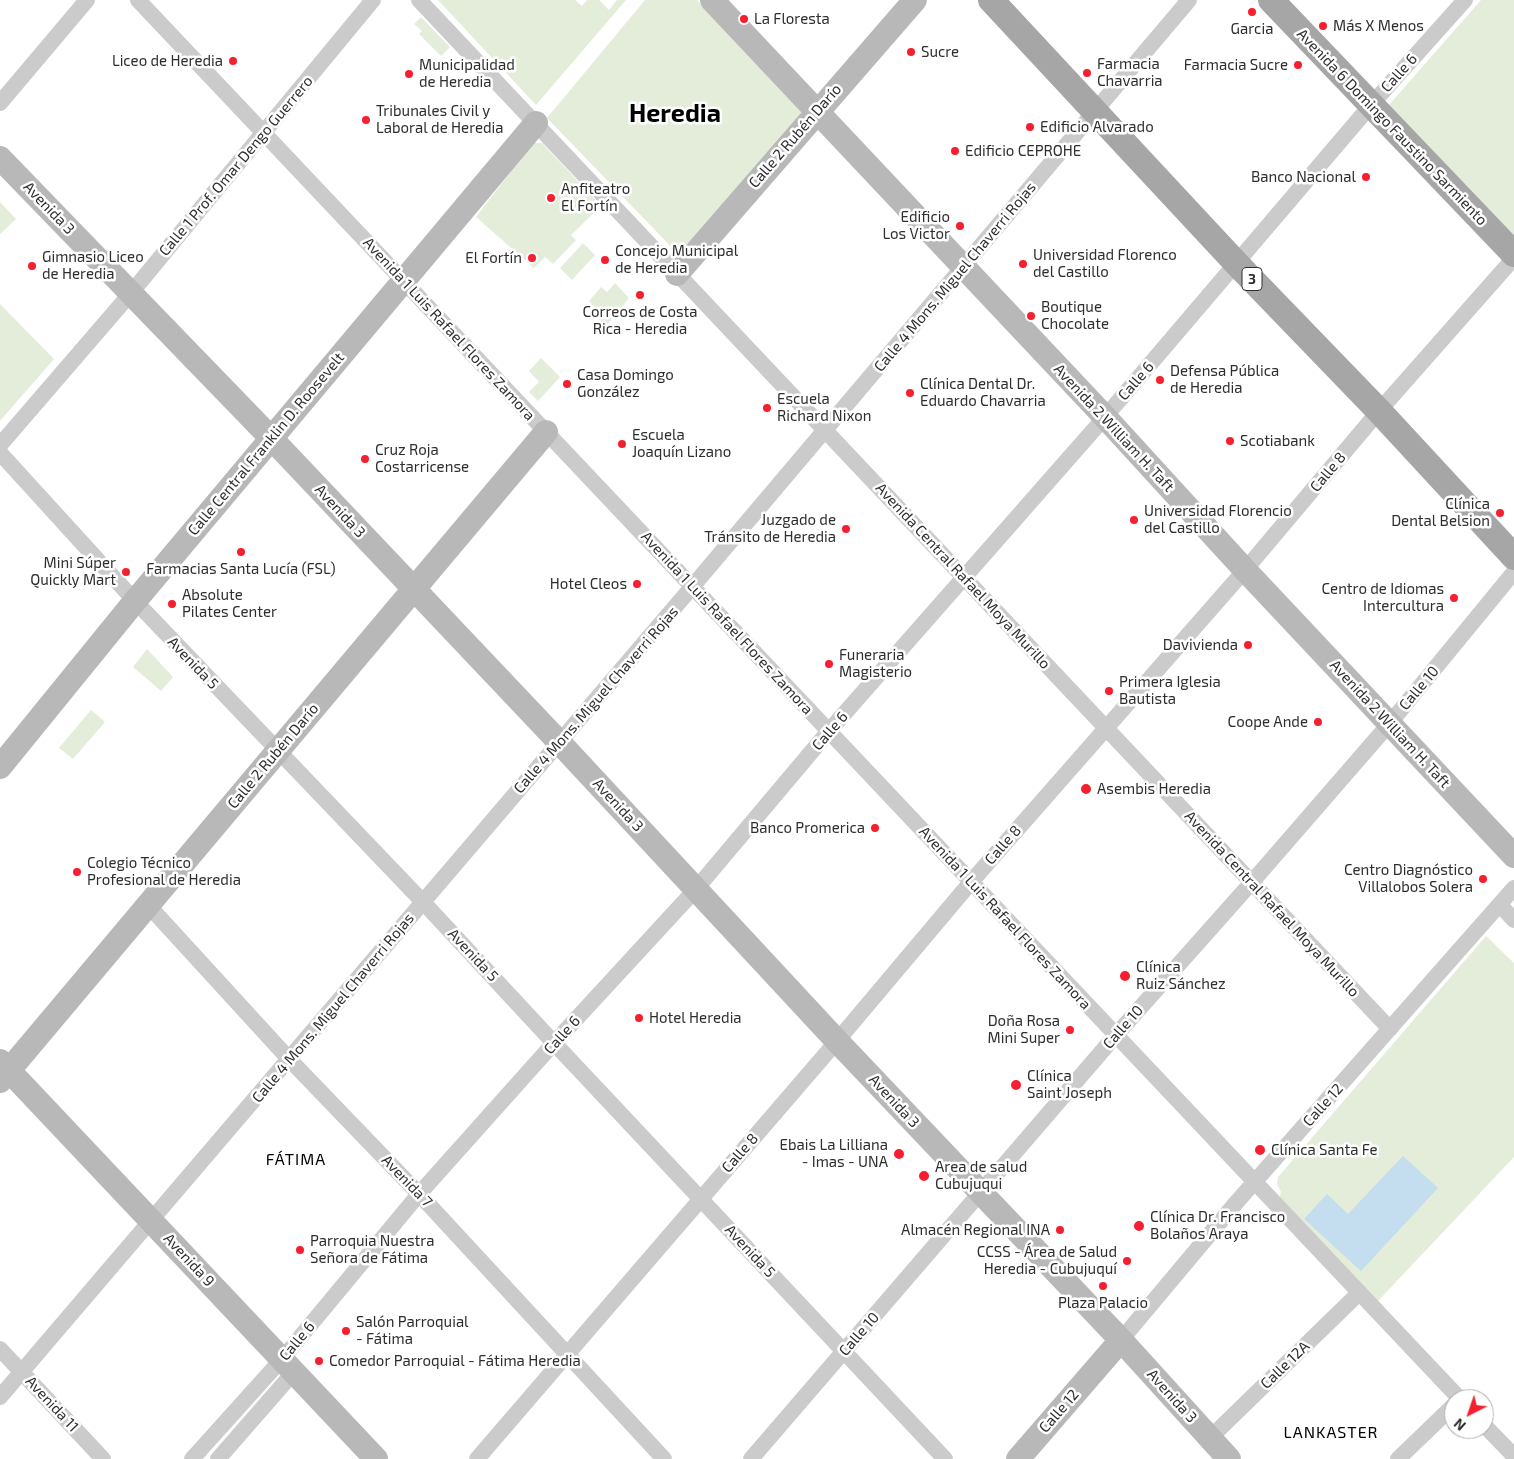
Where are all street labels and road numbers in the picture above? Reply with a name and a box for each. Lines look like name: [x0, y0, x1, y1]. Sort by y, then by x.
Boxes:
street label: Avenida 6 Domingo Faustino Sarmiento: [1293, 25, 1491, 229]
street label: Calle 6: [1377, 50, 1421, 96]
street label: Calle 1 Prof. Omar Dengo Guerrero: [155, 72, 317, 260]
street label: Calle 2 Rubén Darío: [745, 80, 845, 192]
street label: Avenida 3: [20, 178, 78, 238]
street label: Calle 4 Mons. Miguel Chaverri Rojas: [870, 179, 1040, 375]
street label: Avenida 1 Luis Rafael Flores Zamora: [359, 234, 539, 424]
road number: 3: [1242, 268, 1262, 290]
street label: Calle Central Franklin D. Roosevelt: [184, 349, 348, 539]
street label: Calle 6: [1114, 358, 1158, 404]
street label: Avenida 2 William H. Taft: [1050, 360, 1178, 496]
street label: Calle 8: [1306, 449, 1350, 495]
street label: Avenida Central Rafael Moya Murillo: [872, 479, 1054, 673]
street label: Avenida 3: [311, 481, 369, 541]
street label: Avenida 1 Luis Rafael Flores Zamora: [637, 528, 817, 718]
street label: Calle 4 Mons. Miguel Chaverri Rojas: [510, 603, 682, 797]
street label: Avenida 5: [164, 633, 222, 693]
street label: Avenida 2 William H. Taft: [1326, 656, 1454, 792]
street label: Calle 10: [1395, 662, 1443, 714]
street label: Calle 2 Rubén Darío: [224, 700, 322, 812]
street label: Calle 6: [808, 708, 852, 754]
street label: Avenida 3: [589, 775, 647, 835]
street label: Avenida Central Rafael Moya Murillo: [1181, 807, 1363, 1001]
street label: Calle 8: [981, 822, 1025, 868]
street label: Avenida 1 Luis Rafael Flores Zamora: [915, 823, 1095, 1013]
street label: Calle 4 Mons. Miguel Chaverri Rojas: [248, 910, 418, 1106]
street label: Avenida 5: [444, 925, 502, 985]
street label: Calle 10: [1099, 1001, 1147, 1053]
street label: Calle 6: [540, 1012, 584, 1058]
street label: Avenida 3: [865, 1071, 923, 1131]
street label: Calle 12: [1299, 1080, 1347, 1130]
street label: Calle 8: [718, 1130, 762, 1176]
street label: Avenida 7: [378, 1151, 436, 1211]
street label: Avenida 5: [721, 1221, 779, 1281]
street label: Avenida 9: [160, 1230, 218, 1290]
street label: Calle 10: [835, 1308, 883, 1360]
street label: Calle 6: [275, 1318, 319, 1364]
street label: Calle 12A: [1257, 1337, 1313, 1393]
street label: Avenida 3: [1143, 1365, 1201, 1427]
street label: Avenida 11: [22, 1372, 82, 1436]
street label: Calle 12: [1035, 1386, 1083, 1436]

